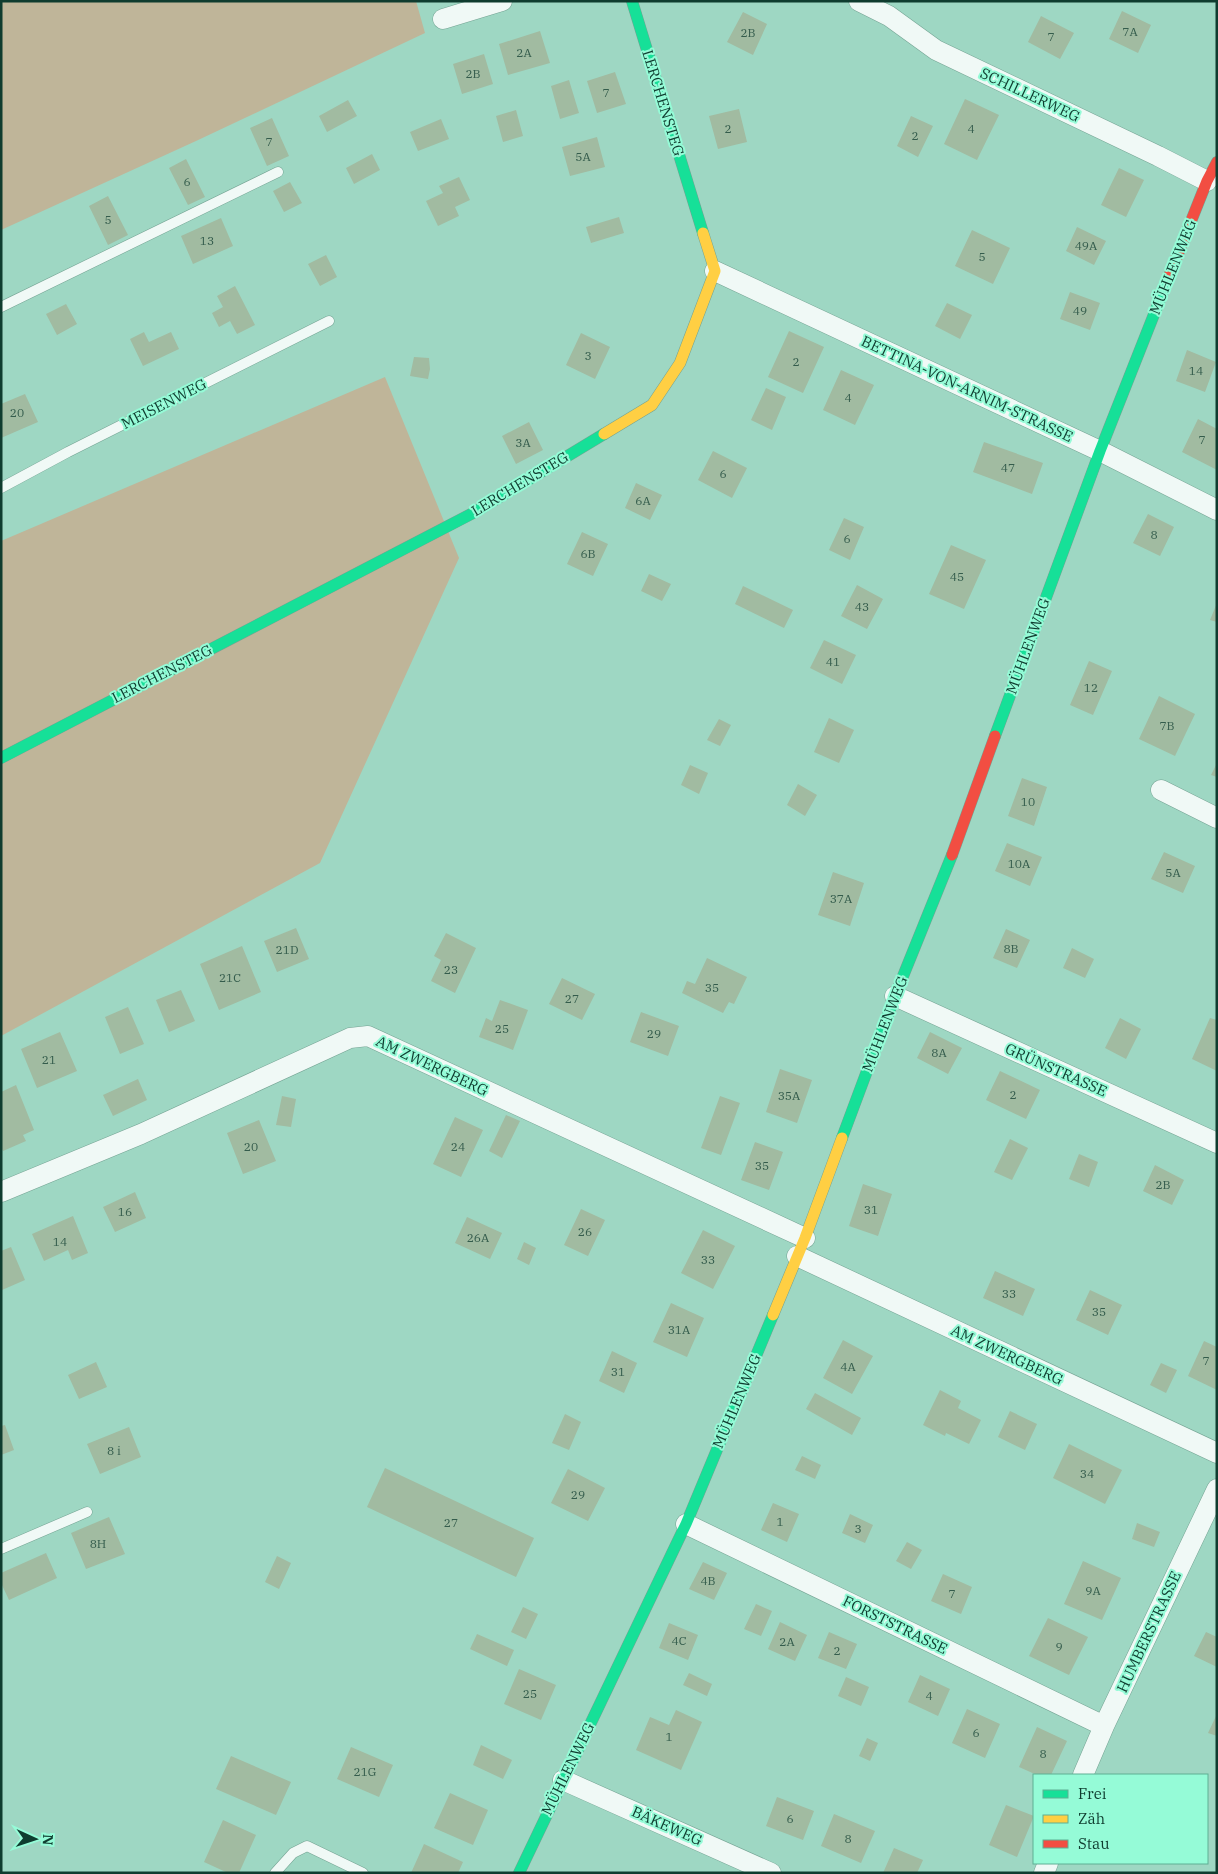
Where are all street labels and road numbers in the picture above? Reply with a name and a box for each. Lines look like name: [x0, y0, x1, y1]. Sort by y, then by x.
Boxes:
street label: LERCHENSTEG: [638, 47, 689, 158]
street label: SCHILLERWEG: [977, 63, 1083, 126]
street label: MÜHLENWEG: [1145, 216, 1200, 317]
street label: BETTINA-VON-ARNIM-STRASSE: [858, 331, 1076, 446]
street label: MEISENWEG: [118, 374, 210, 433]
street label: LERCHENSTEG: [468, 447, 572, 520]
street label: MÜHLENWEG: [1001, 595, 1054, 697]
street label: LERCHENSTEG: [108, 640, 215, 707]
street label: MÜHLENWEG: [858, 973, 912, 1074]
street label: AM ZWERGBERG: [373, 1031, 492, 1100]
street label: GRÜNSTRASSE: [1002, 1039, 1110, 1100]
street label: AM ZWERGBERG: [948, 1320, 1067, 1389]
street label: MÜHLENWEG: [708, 1350, 765, 1451]
street label: HUMBERSTRASSE: [1112, 1568, 1185, 1696]
street label: FORSTSTRASSE: [840, 1591, 951, 1658]
street label: MÜHLENWEG: [537, 1719, 598, 1818]
street label: BÄKEWEG: [629, 1802, 706, 1850]

